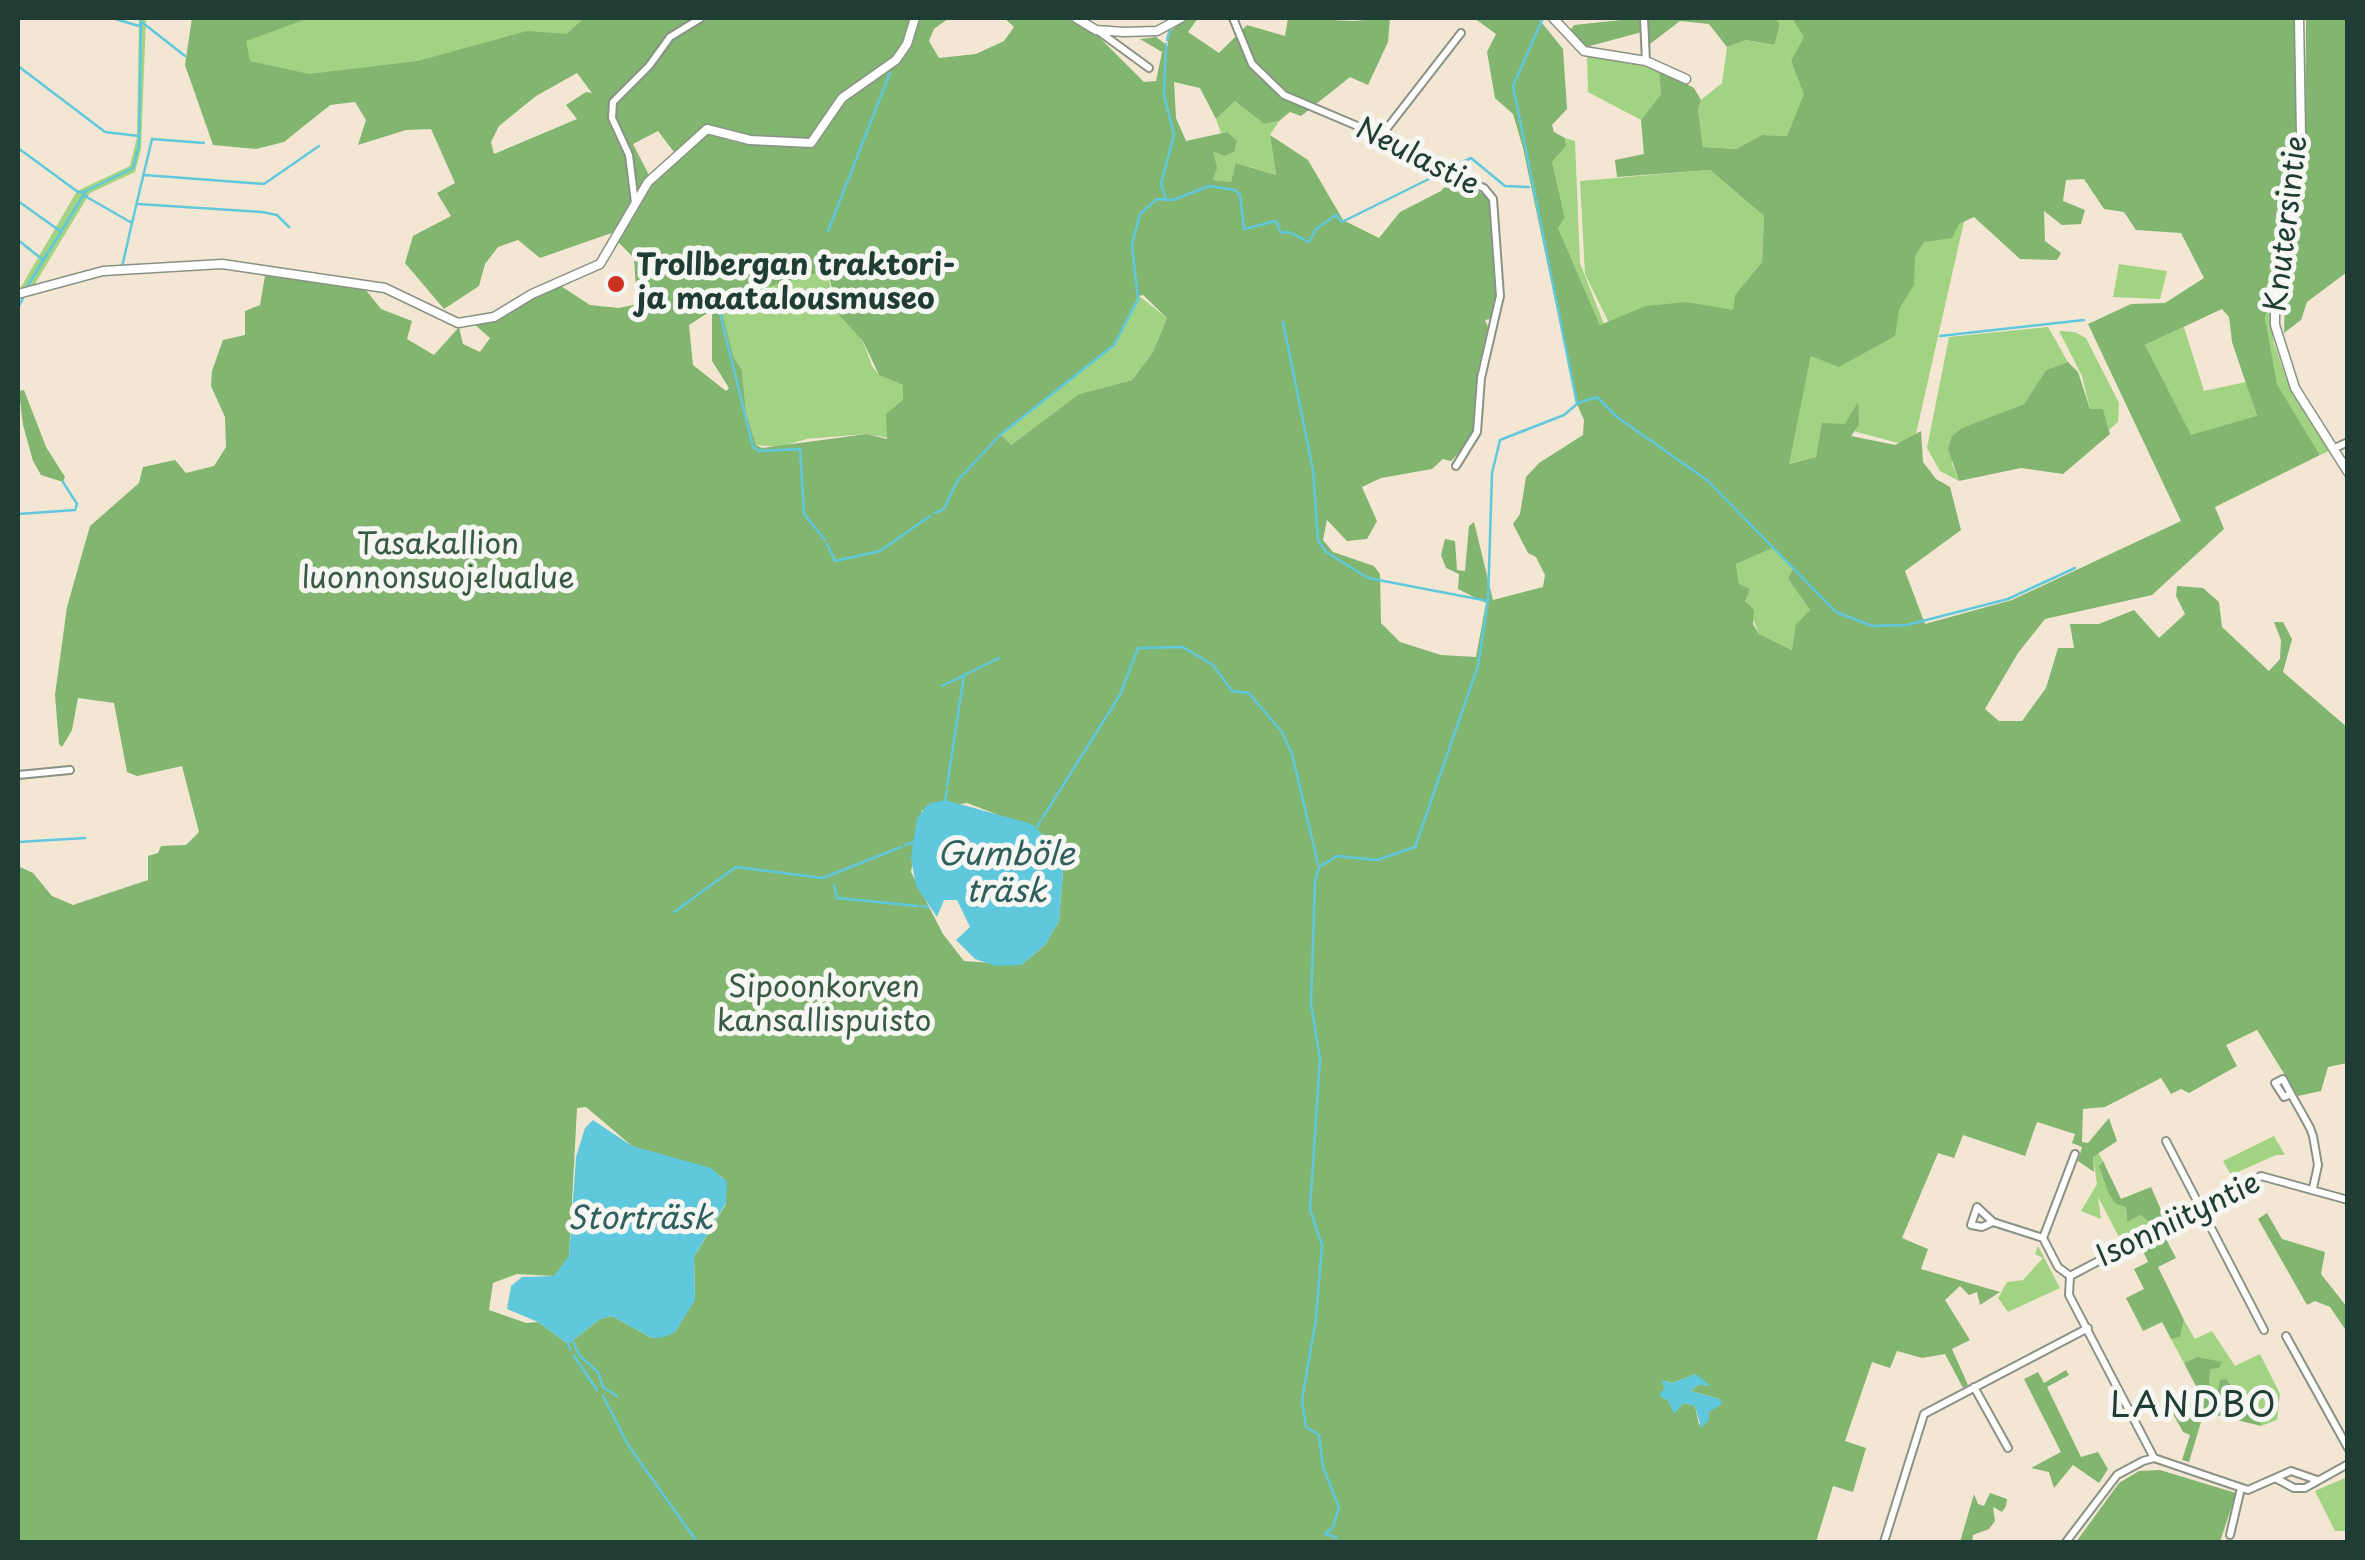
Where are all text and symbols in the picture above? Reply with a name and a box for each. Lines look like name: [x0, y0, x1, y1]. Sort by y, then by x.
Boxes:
street label: Neulastie: [1349, 112, 1485, 204]
street label: Knutersintie: [2259, 134, 2317, 314]
place label: Trollbergan traktori- ja maatalousmuseo: [636, 249, 956, 320]
marker: Trollbergan traktori- ja maatalousmuseo: [605, 273, 627, 295]
park label: Tasakallion luonnonsuojelualue: [301, 528, 575, 598]
water label: Gumböle träsk: [937, 837, 1075, 912]
park label: Sipoonkorven kansallispuisto: [717, 971, 931, 1042]
street label: Isonniityntie: [2091, 1166, 2267, 1276]
water label: Storträsk: [568, 1201, 712, 1239]
district label: LANDBO: [2110, 1386, 2278, 1428]

